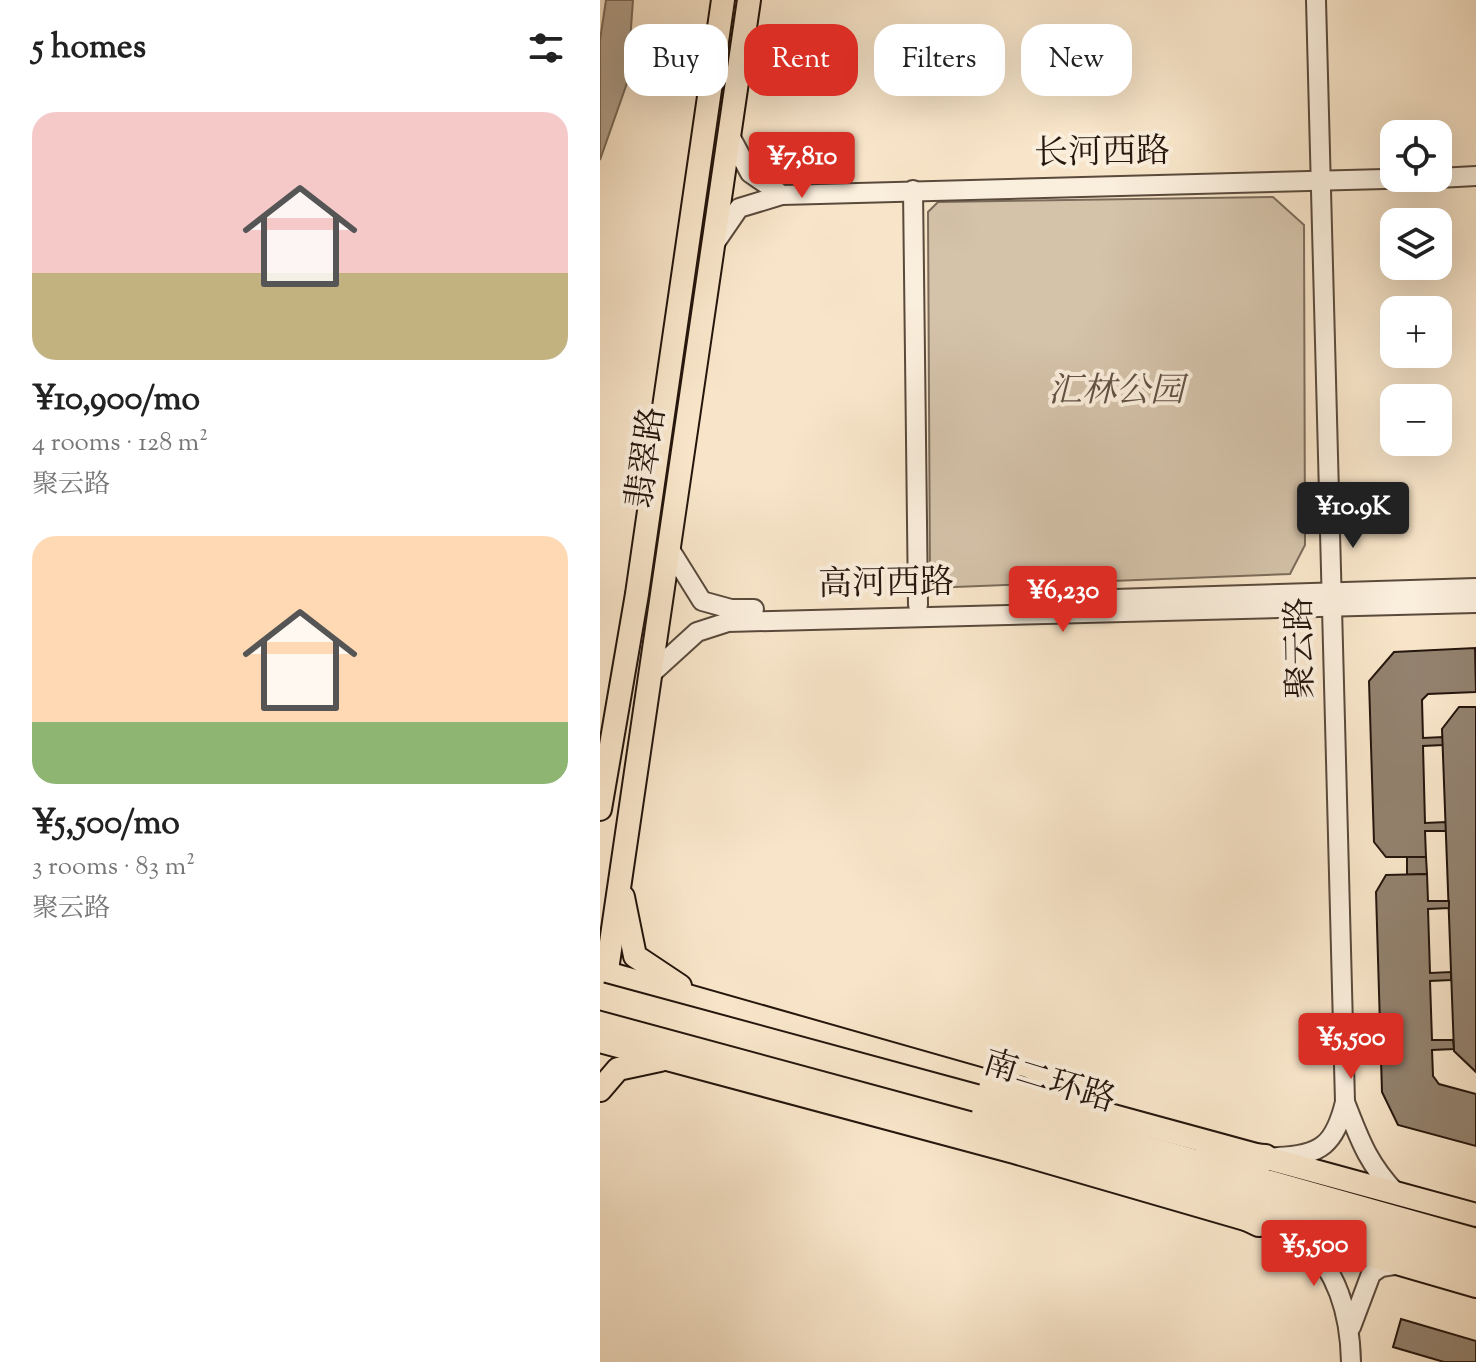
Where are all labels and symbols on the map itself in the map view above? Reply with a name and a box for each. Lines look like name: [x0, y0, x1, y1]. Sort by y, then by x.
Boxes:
street label: 长河西路: [1034, 128, 1170, 180]
pin: ¥7,810: [737, 132, 867, 200]
park label: 汇林公园: [1048, 368, 1189, 417]
street label: 翡翠路: [617, 404, 679, 512]
pin: ¥10.9K: [1288, 482, 1418, 550]
street label: 高河西路: [818, 559, 954, 611]
pin: ¥6,230: [998, 566, 1128, 634]
street label: 聚云路: [1277, 597, 1327, 699]
pin: ¥5,500: [1286, 1013, 1416, 1081]
street label: 南二环路: [977, 1040, 1121, 1126]
pin: ¥5,500: [1249, 1220, 1379, 1288]

